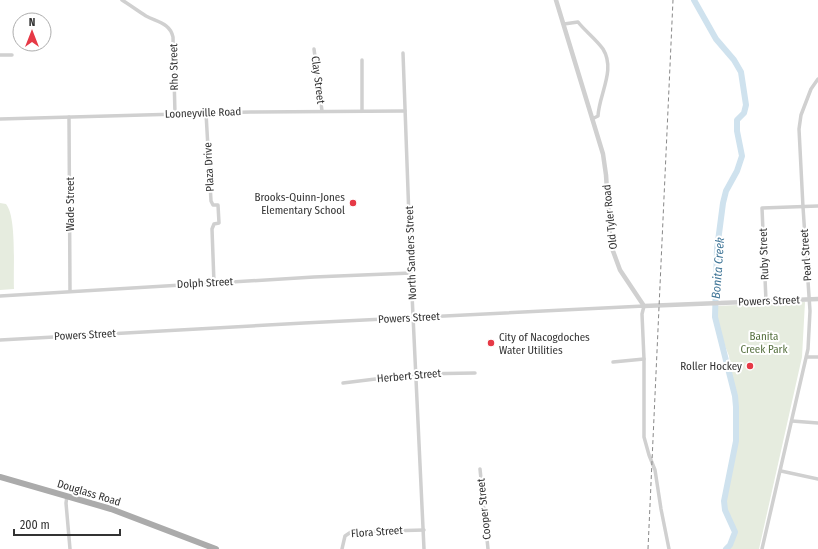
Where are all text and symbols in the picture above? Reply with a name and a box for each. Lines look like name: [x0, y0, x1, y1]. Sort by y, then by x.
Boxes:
north arrow: [12, 12, 52, 52]
text: N: [29, 16, 35, 29]
street label: Rho Street: [167, 43, 181, 91]
street label: Clay Street: [309, 55, 327, 105]
street label: Looneyville Road: [165, 105, 241, 121]
street label: Plaza Drive: [201, 142, 217, 192]
street label: Wade Street: [64, 176, 77, 231]
street label: Old Tyler Road: [600, 184, 620, 250]
place label: Brooks-Quinn-Jones Elementary School: [254, 191, 345, 217]
marker: Brooks-Quinn-Jones Elementary School: [348, 198, 358, 208]
street label: North Sanders Street: [403, 205, 419, 300]
street label: Ruby Street: [757, 227, 771, 280]
street label: Pearl Street: [798, 228, 814, 282]
water label: Bonita Creek: [709, 237, 727, 299]
street label: Dolph Street: [177, 275, 234, 291]
street label: Powers Street: [738, 293, 801, 309]
street label: Powers Street: [378, 310, 441, 326]
street label: Powers Street: [54, 327, 117, 343]
park label: Banita Creek Park: [740, 330, 788, 356]
place label: City of Nacogdoches Water Utilities: [499, 331, 590, 357]
marker: City of Nacogdoches Water Utilities: [486, 338, 496, 348]
place label: Roller Hockey: [680, 360, 742, 373]
marker: Roller Hockey: [745, 361, 755, 371]
street label: Herbert Street: [376, 367, 442, 385]
street label: Douglass Road: [56, 477, 122, 509]
street label: Cooper Street: [474, 477, 494, 540]
scale bar: [14, 511, 120, 537]
text: 200 m: [20, 518, 50, 532]
street label: Flora Street: [351, 524, 404, 540]

